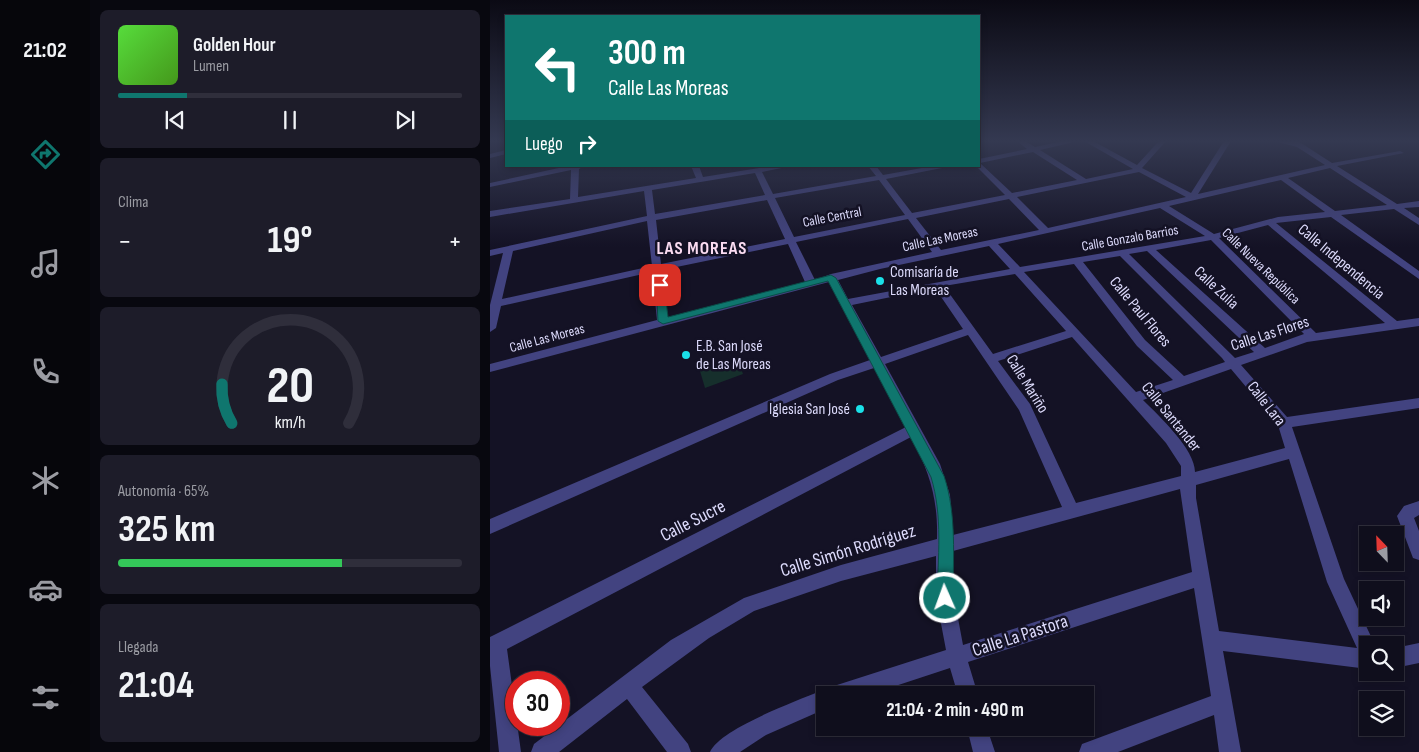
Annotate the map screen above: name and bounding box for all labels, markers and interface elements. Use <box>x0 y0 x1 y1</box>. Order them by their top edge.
text: 300 m <box>608 32 686 75</box>
text: Golden Hour <box>193 34 276 57</box>
icon: left <box>525 35 590 100</box>
text: 21:02 <box>23 37 67 64</box>
text: Lumen <box>193 57 229 76</box>
text: Calle Las Moreas <box>608 75 729 102</box>
icon: previous <box>161 106 189 134</box>
icon: pause <box>276 106 304 134</box>
icon: next <box>391 106 419 134</box>
icon: right <box>573 130 601 158</box>
text: Luego <box>525 133 563 156</box>
icon: directions <box>28 137 63 172</box>
text: Clima <box>118 193 148 212</box>
street label: Calle Central <box>801 203 863 231</box>
text: 19° <box>268 218 312 263</box>
street label: Calle Independencia <box>1294 220 1388 304</box>
street label: Calle Gonzalo Barrios <box>1080 221 1180 255</box>
street label: Calle Las Moreas <box>901 223 979 255</box>
street label: Calle Nueva República <box>1218 224 1304 308</box>
text: − <box>118 225 132 258</box>
text: + <box>448 225 462 258</box>
district label: LAS MOREAS <box>657 238 747 259</box>
icon: music <box>28 246 63 281</box>
place label: Comisaría de Las Moreas <box>890 263 959 300</box>
street label: Calle Zulia <box>1190 263 1242 313</box>
pin <box>639 264 681 306</box>
icon: arrive <box>646 271 674 299</box>
street label: Calle Paul Flores <box>1105 273 1175 351</box>
marker: Comisaría de Las Moreas <box>874 275 886 287</box>
street label: Calle Las Flores <box>1228 312 1312 356</box>
street label: Calle Las Moreas <box>508 320 586 356</box>
place label: E.B. San José de Las Moreas <box>696 337 771 374</box>
marker: E.B. San José de Las Moreas <box>680 349 692 361</box>
street label: Calle Mariño <box>1002 351 1052 417</box>
icon: phone <box>28 354 63 389</box>
text: 20 <box>266 355 314 418</box>
street label: Calle Santander <box>1137 378 1205 456</box>
street label: Calle Lara <box>1243 378 1289 430</box>
place label: Iglesia San José <box>769 400 850 419</box>
marker: Iglesia San José <box>854 403 866 415</box>
text: km/h <box>275 412 305 433</box>
icon: climate <box>28 463 63 498</box>
text: Autonomía · 65% <box>118 482 209 501</box>
street label: Calle Sucre <box>656 495 730 547</box>
text: 325 km <box>118 507 216 552</box>
street label: Calle Simón Rodríguez <box>778 519 919 582</box>
north arrow <box>1359 526 1404 571</box>
map controls <box>1359 526 1404 736</box>
position arrow <box>918 571 970 623</box>
icon: car <box>28 572 63 607</box>
button: sound <box>1359 581 1404 626</box>
street label: Calle La Pastora <box>969 610 1071 662</box>
button: search <box>1359 636 1404 681</box>
text: Llegada <box>118 638 159 657</box>
text: 21:04 <box>118 663 194 708</box>
speed limit sign: 30 <box>505 671 570 736</box>
icon: filters <box>28 680 63 715</box>
button: layers <box>1359 691 1404 736</box>
text: 21:04 · 2 min · 490 m <box>886 699 1024 722</box>

